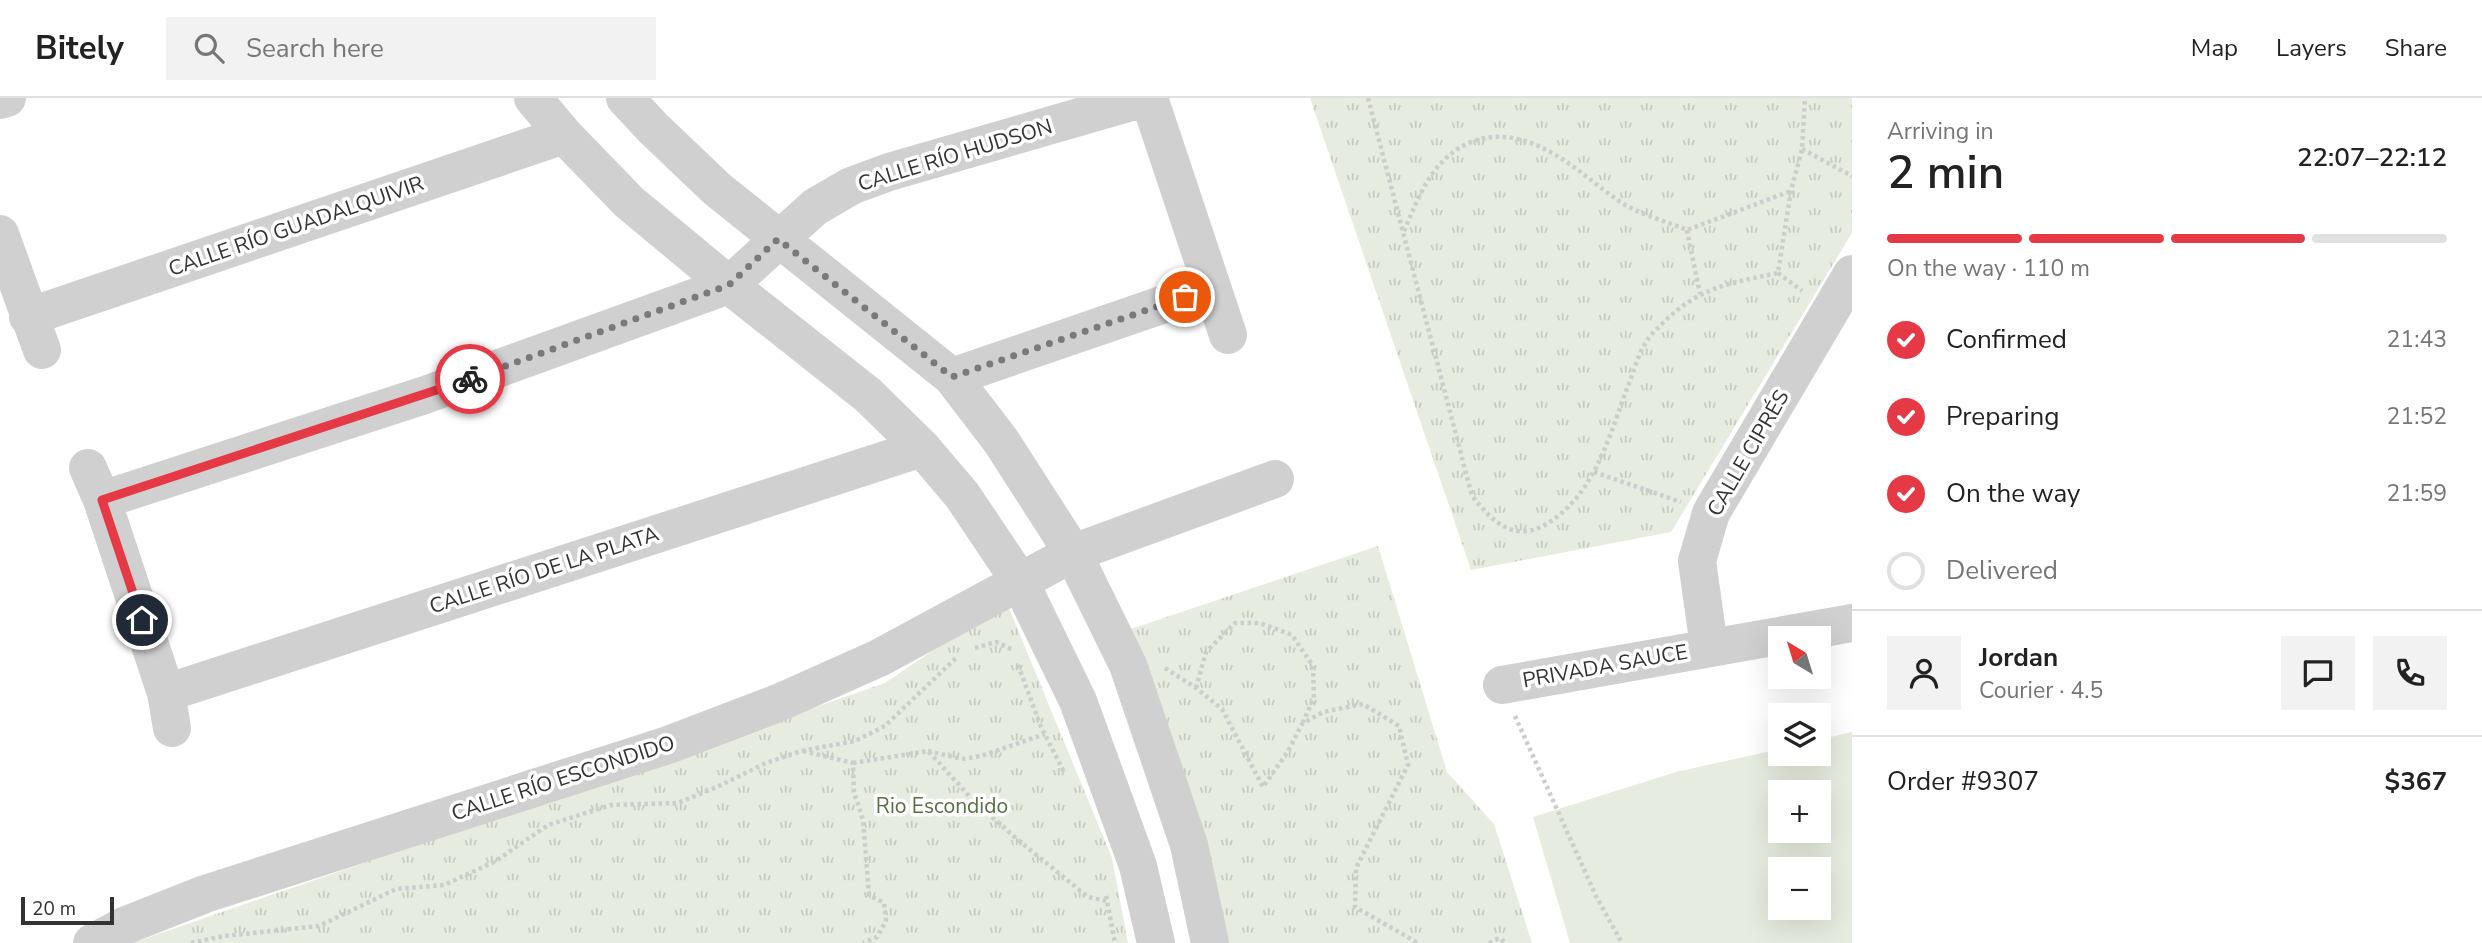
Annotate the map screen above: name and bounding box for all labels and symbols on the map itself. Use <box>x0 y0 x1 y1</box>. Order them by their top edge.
street label: CALLE RÍO HUDSON <box>854 112 1056 198</box>
street label: CALLE RÍO GUADALQUIVIR <box>165 169 427 283</box>
pin <box>1155 267 1215 327</box>
courier <box>435 344 505 414</box>
street label: CALLE CIPRÉS <box>1701 385 1795 521</box>
street label: CALLE RÍO DE LA PLATA <box>426 520 662 620</box>
pin <box>112 590 172 650</box>
north arrow <box>1768 626 1830 690</box>
street label: PRIVADA SAUCE <box>1520 638 1690 694</box>
street label: CALLE RÍO ESCONDIDO <box>448 729 678 827</box>
park label: Rio Escondido <box>876 792 1008 820</box>
scale bar <box>21 894 114 926</box>

